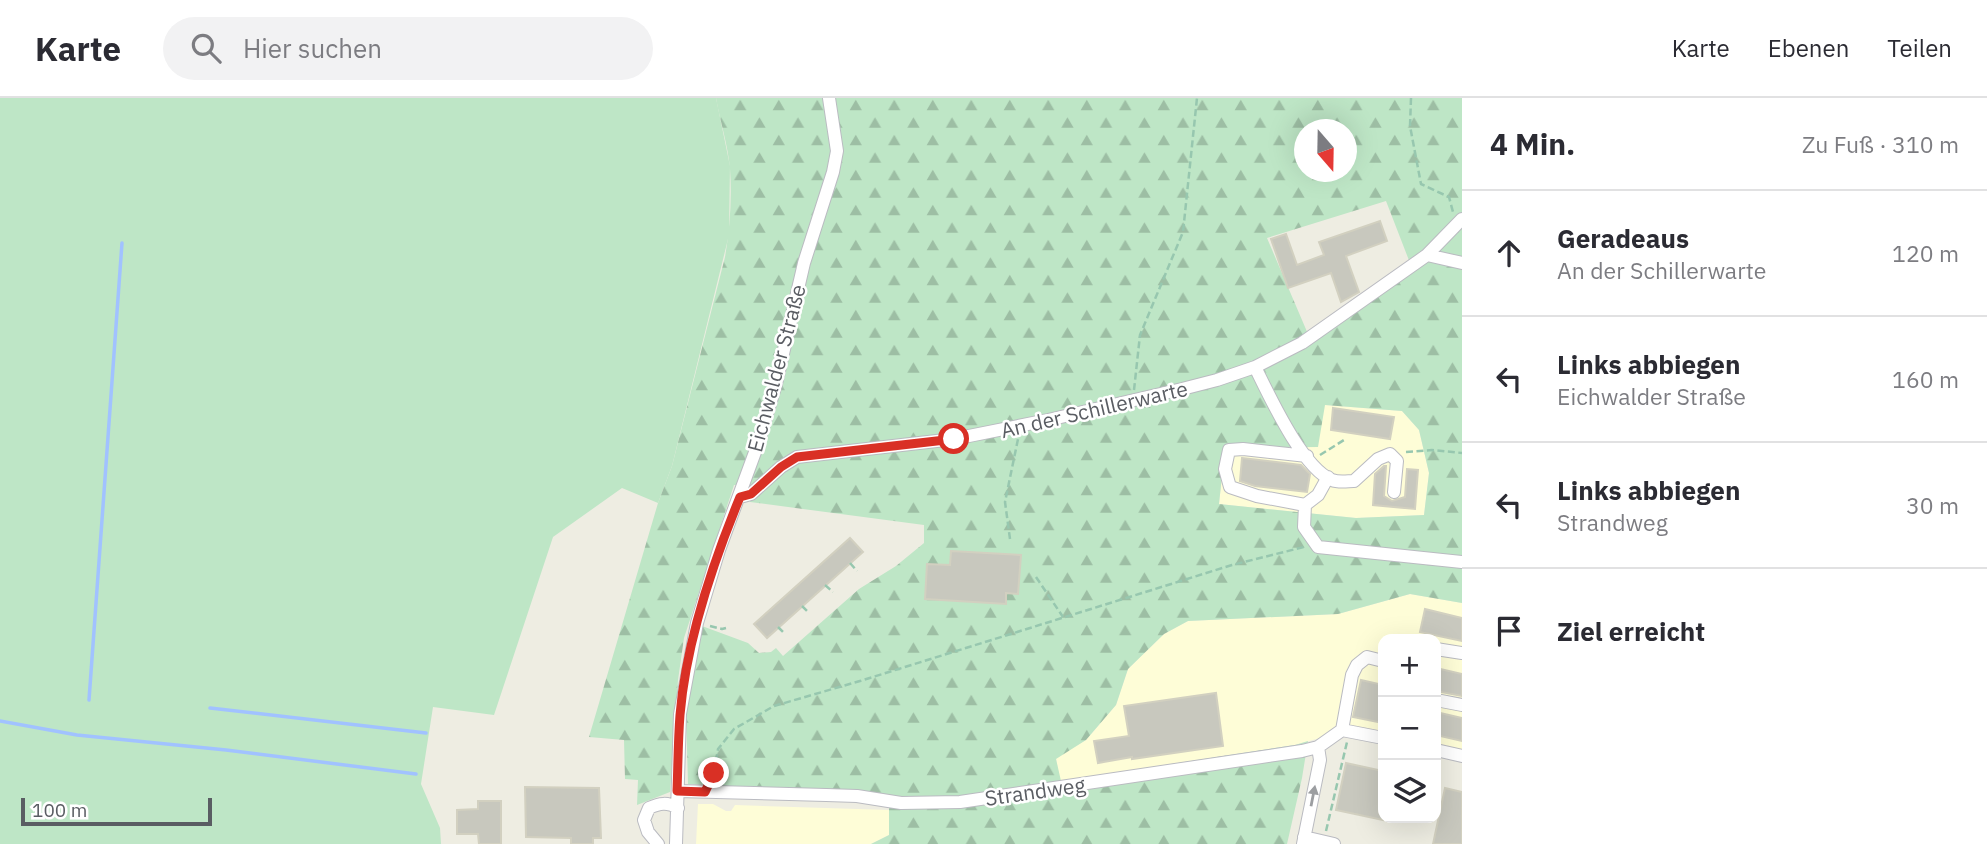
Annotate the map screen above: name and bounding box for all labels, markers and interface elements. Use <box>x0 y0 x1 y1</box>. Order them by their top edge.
search box <box>163 17 653 80</box>
text: Karte <box>35 27 121 70</box>
icon: search <box>187 29 225 67</box>
text: Hier suchen <box>243 31 382 65</box>
text: Karte <box>1672 32 1730 64</box>
text: Ebenen <box>1768 32 1849 64</box>
text: Teilen <box>1887 32 1952 64</box>
north arrow <box>1294 119 1357 182</box>
text: 4 Min. <box>1490 124 1575 163</box>
text: Zu Fuß · 310 m <box>1802 129 1959 159</box>
text: Geradeaus <box>1557 221 1689 255</box>
icon: ahead <box>1490 234 1528 272</box>
text: 120 m <box>1892 238 1959 268</box>
text: An der Schillerwarte <box>1557 255 1766 285</box>
street label: Eichwalder Straße <box>740 281 812 455</box>
text: Links abbiegen <box>1557 347 1740 381</box>
icon: left <box>1490 360 1528 398</box>
text: 160 m <box>1892 364 1959 394</box>
street label: An der Schillerwarte <box>998 374 1190 444</box>
text: Eichwalder Straße <box>1557 381 1746 411</box>
route start <box>938 423 969 454</box>
text: Links abbiegen <box>1557 473 1740 507</box>
icon: left <box>1490 486 1528 524</box>
text: 30 m <box>1906 490 1959 520</box>
text: Strandweg <box>1557 507 1668 537</box>
icon: arrive <box>1490 612 1528 650</box>
text: Ziel erreicht <box>1557 614 1705 648</box>
map controls <box>1378 634 1441 823</box>
button: + <box>1378 634 1441 697</box>
button: − <box>1378 697 1441 760</box>
route end <box>698 757 729 788</box>
button: layers <box>1378 760 1441 823</box>
street label: Strandweg <box>983 770 1087 812</box>
one-way arrow <box>1307 785 1318 807</box>
scale bar <box>21 795 212 827</box>
text: 100 m <box>32 798 87 822</box>

